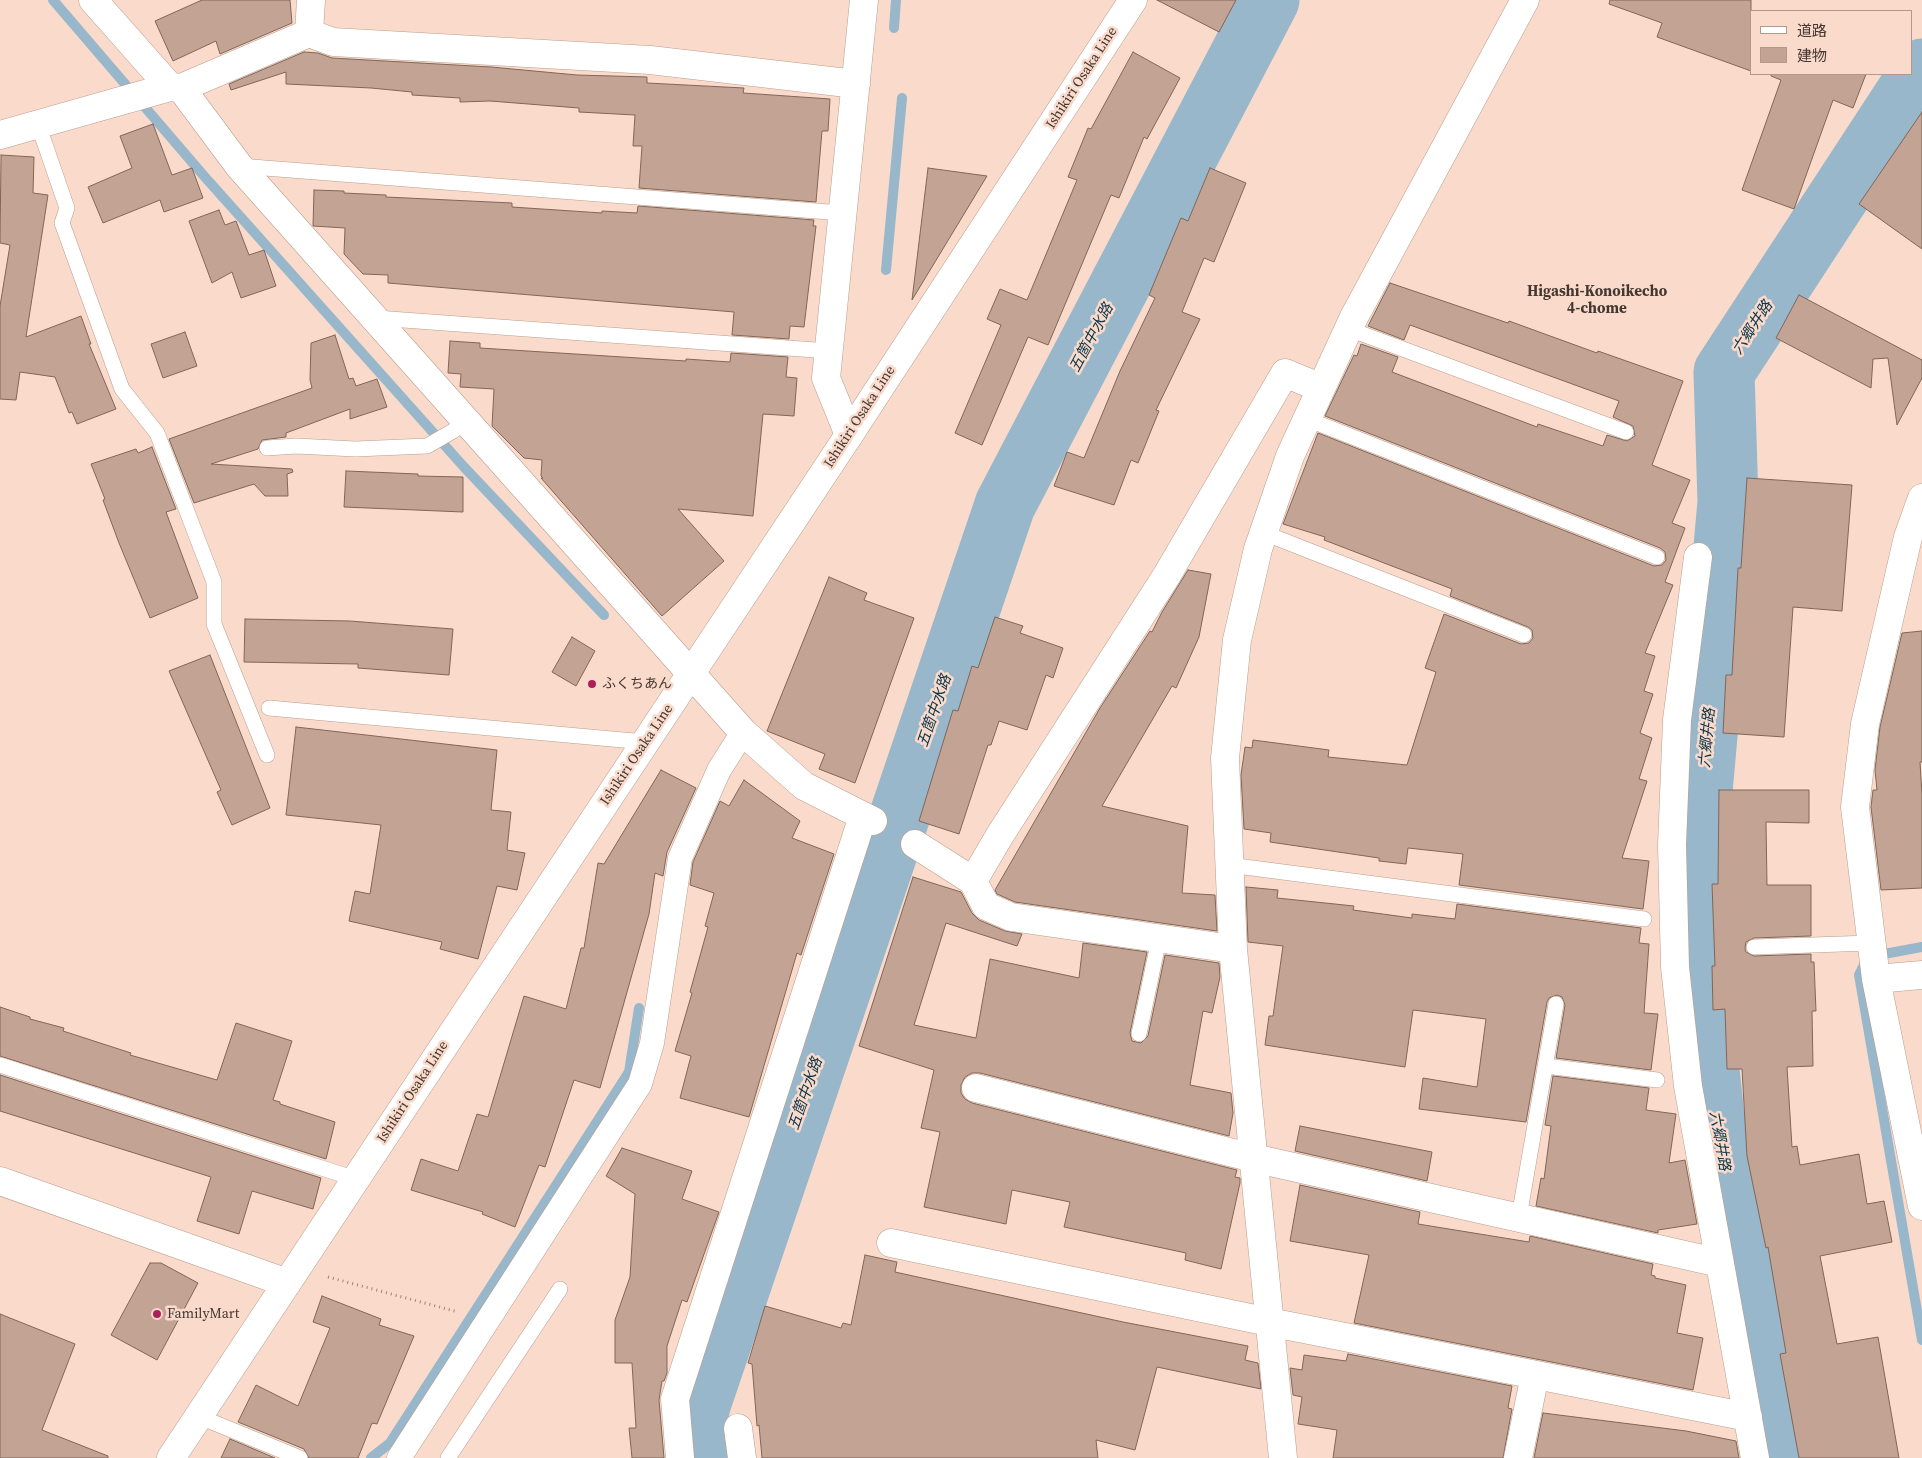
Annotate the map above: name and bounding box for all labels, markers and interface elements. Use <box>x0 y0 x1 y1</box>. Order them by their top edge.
legend <box>1750 10 1912 75</box>
text: 道路 <box>1797 20 1827 41</box>
street label: Ishikiri Osaka Line <box>1043 24 1121 132</box>
text: 建物 <box>1797 45 1827 66</box>
district label: Higashi-Konoikecho 4-chome <box>1527 283 1667 318</box>
water label: 六郷井路 <box>1729 298 1777 358</box>
water label: 五箇中水路 <box>1066 301 1118 375</box>
street label: Ishikiri Osaka Line <box>821 363 899 471</box>
water label: 五箇中水路 <box>914 673 956 749</box>
place label: ふくちあん <box>602 676 672 692</box>
marker: ふくちあん <box>586 678 598 690</box>
street label: Ishikiri Osaka Line <box>597 701 677 809</box>
water label: 六郷井路 <box>1696 707 1720 769</box>
street label: Ishikiri Osaka Line <box>374 1038 452 1146</box>
water label: 五箇中水路 <box>785 1056 827 1132</box>
water label: 六郷井路 <box>1705 1110 1733 1172</box>
place label: FamilyMart <box>167 1306 239 1322</box>
marker: FamilyMart <box>151 1308 163 1320</box>

